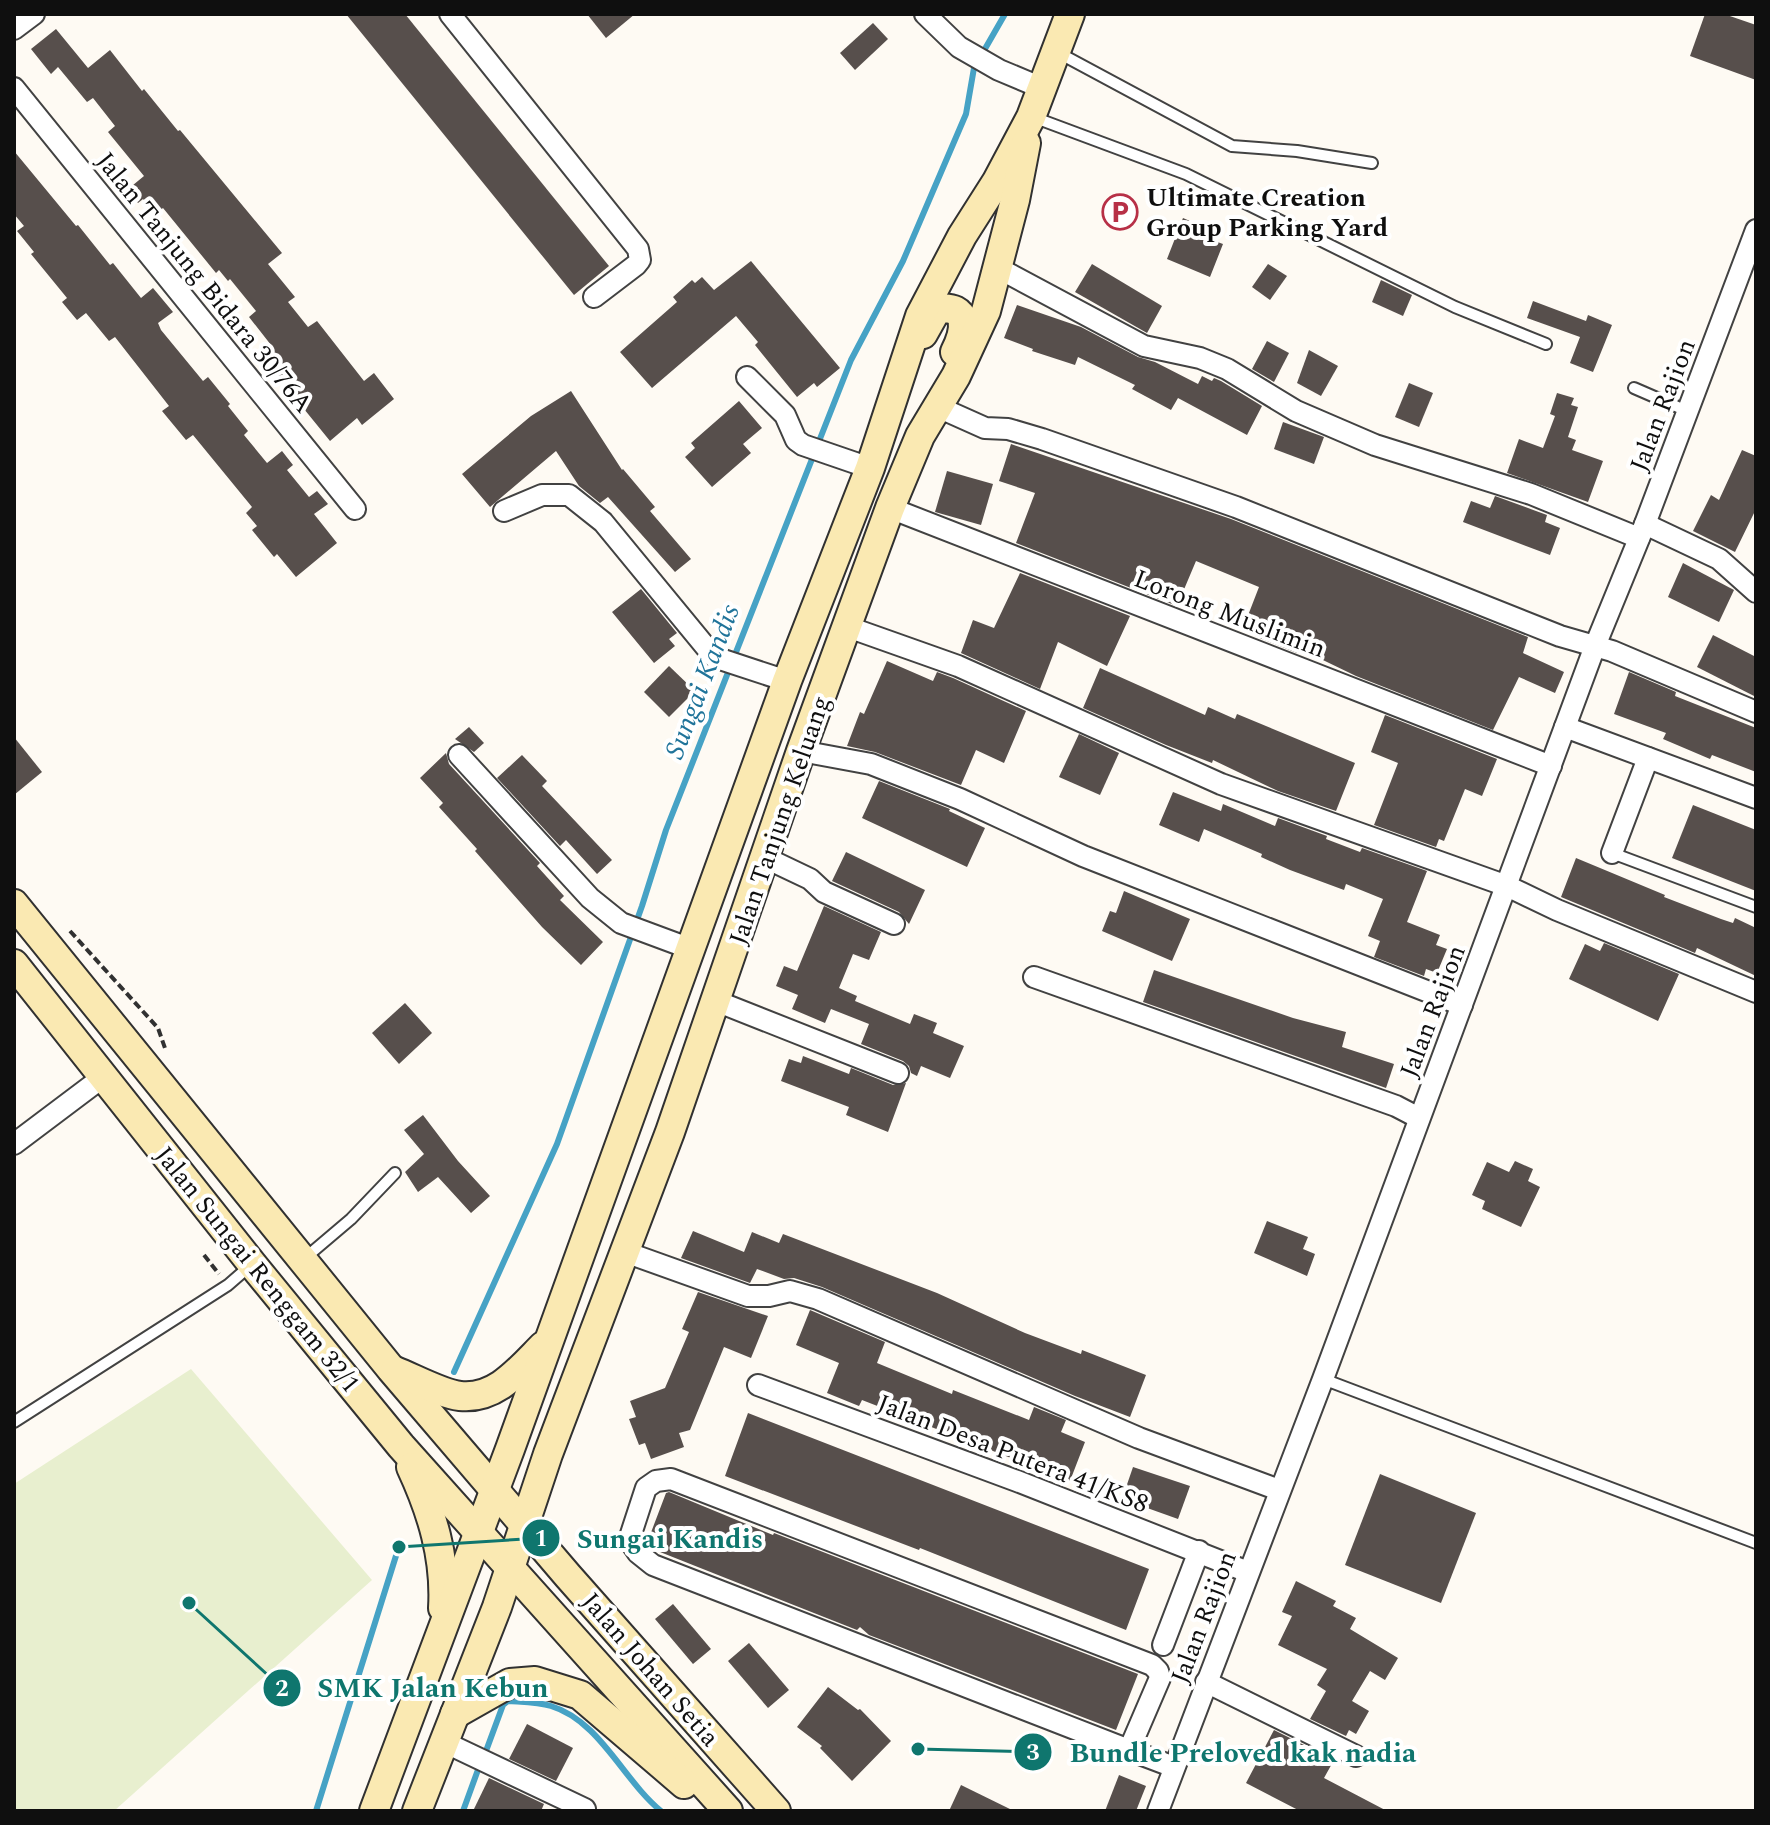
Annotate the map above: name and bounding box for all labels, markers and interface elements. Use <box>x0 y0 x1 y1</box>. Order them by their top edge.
street label: Jalan Tanjung Bidara 30/76A <box>86 143 323 422</box>
place label: Ultimate Creation Group Parking Yard <box>1146 178 1388 248</box>
parking icon: Ultimate Creation Group Parking Yard <box>1101 193 1139 231</box>
street label: Jalan Rajion <box>1619 333 1707 478</box>
street label: Lorong Muslimin <box>1128 559 1331 669</box>
water label: Sungai Kandis <box>653 598 752 765</box>
street label: Jalan Tanjung Keluang <box>718 690 841 950</box>
street label: Jalan Rajion <box>1389 939 1477 1084</box>
street label: Jalan Sungai Renggam 32/1 <box>145 1137 370 1402</box>
street label: Jalan Desa Putera 41/KS8 <box>871 1384 1154 1524</box>
callout: Sungai Kandis <box>521 1512 780 1564</box>
text: Sungai Kandis <box>577 1518 763 1561</box>
text: 1 <box>534 1521 548 1557</box>
street label: Jalan Rajion <box>1160 1545 1248 1690</box>
street label: Jalan Johan Setia <box>572 1583 729 1756</box>
callout: SMK Jalan Kebun <box>262 1662 565 1714</box>
text: SMK Jalan Kebun <box>317 1667 549 1710</box>
text: 2 <box>275 1671 289 1707</box>
callout: Bundle Preloved kak nadia <box>1013 1726 1432 1778</box>
text: Bundle Preloved kak nadia <box>1070 1732 1417 1775</box>
text: 3 <box>1026 1735 1040 1771</box>

